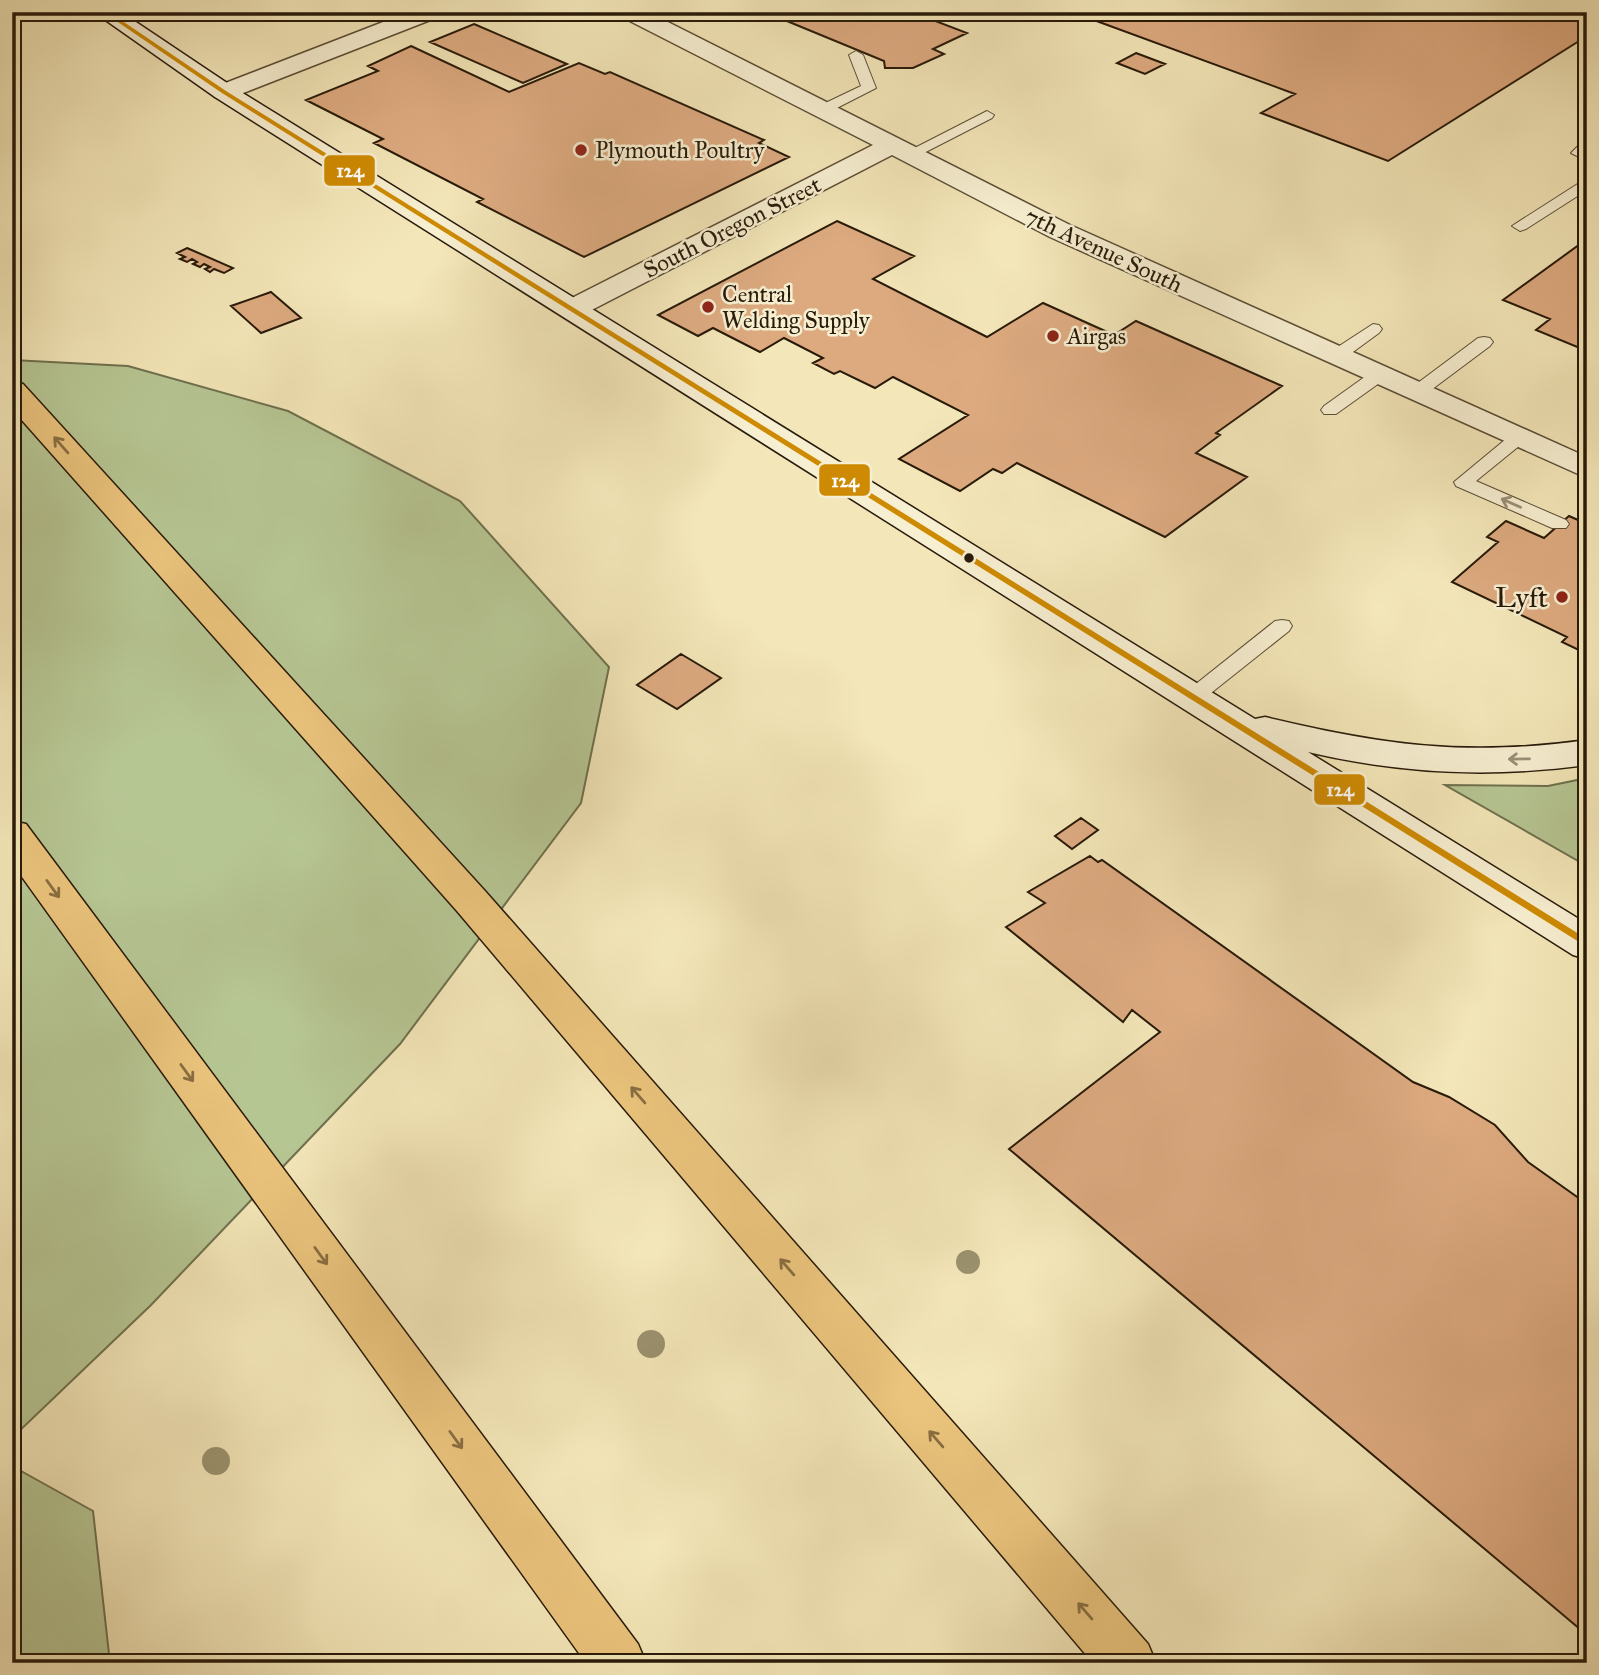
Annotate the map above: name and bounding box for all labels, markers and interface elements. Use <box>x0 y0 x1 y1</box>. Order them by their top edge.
place label: Plymouth Poultry <box>595 136 765 164</box>
marker: Plymouth Poultry <box>573 142 589 158</box>
line badge: 124 <box>323 154 376 187</box>
text: 124 <box>336 159 365 183</box>
street label: South Oregon Street <box>638 170 826 285</box>
street label: 7th Avenue South <box>1021 201 1187 299</box>
place label: Central Welding Supply <box>722 280 871 335</box>
marker: Central Welding Supply <box>700 299 716 315</box>
place label: Airgas <box>1066 322 1126 351</box>
marker: Airgas <box>1045 328 1061 344</box>
one-way arrow <box>53 436 69 454</box>
line badge: 124 <box>818 463 871 497</box>
text: 124 <box>831 469 860 493</box>
one-way arrow <box>1501 496 1522 509</box>
unlabelled marker <box>962 551 976 565</box>
place label: Lyft <box>1495 580 1548 615</box>
marker: Lyft <box>1554 589 1570 605</box>
one-way arrow <box>1508 752 1531 766</box>
line badge: 124 <box>1313 773 1366 806</box>
text: 124 <box>1326 778 1355 802</box>
one-way arrow <box>45 879 60 898</box>
one-way arrow <box>180 1063 194 1082</box>
one-way arrow <box>630 1086 646 1104</box>
one-way arrow <box>314 1246 329 1265</box>
one-way arrow <box>779 1258 795 1276</box>
one-way arrow <box>449 1430 463 1449</box>
one-way arrow <box>928 1430 944 1448</box>
one-way arrow <box>1077 1602 1093 1620</box>

